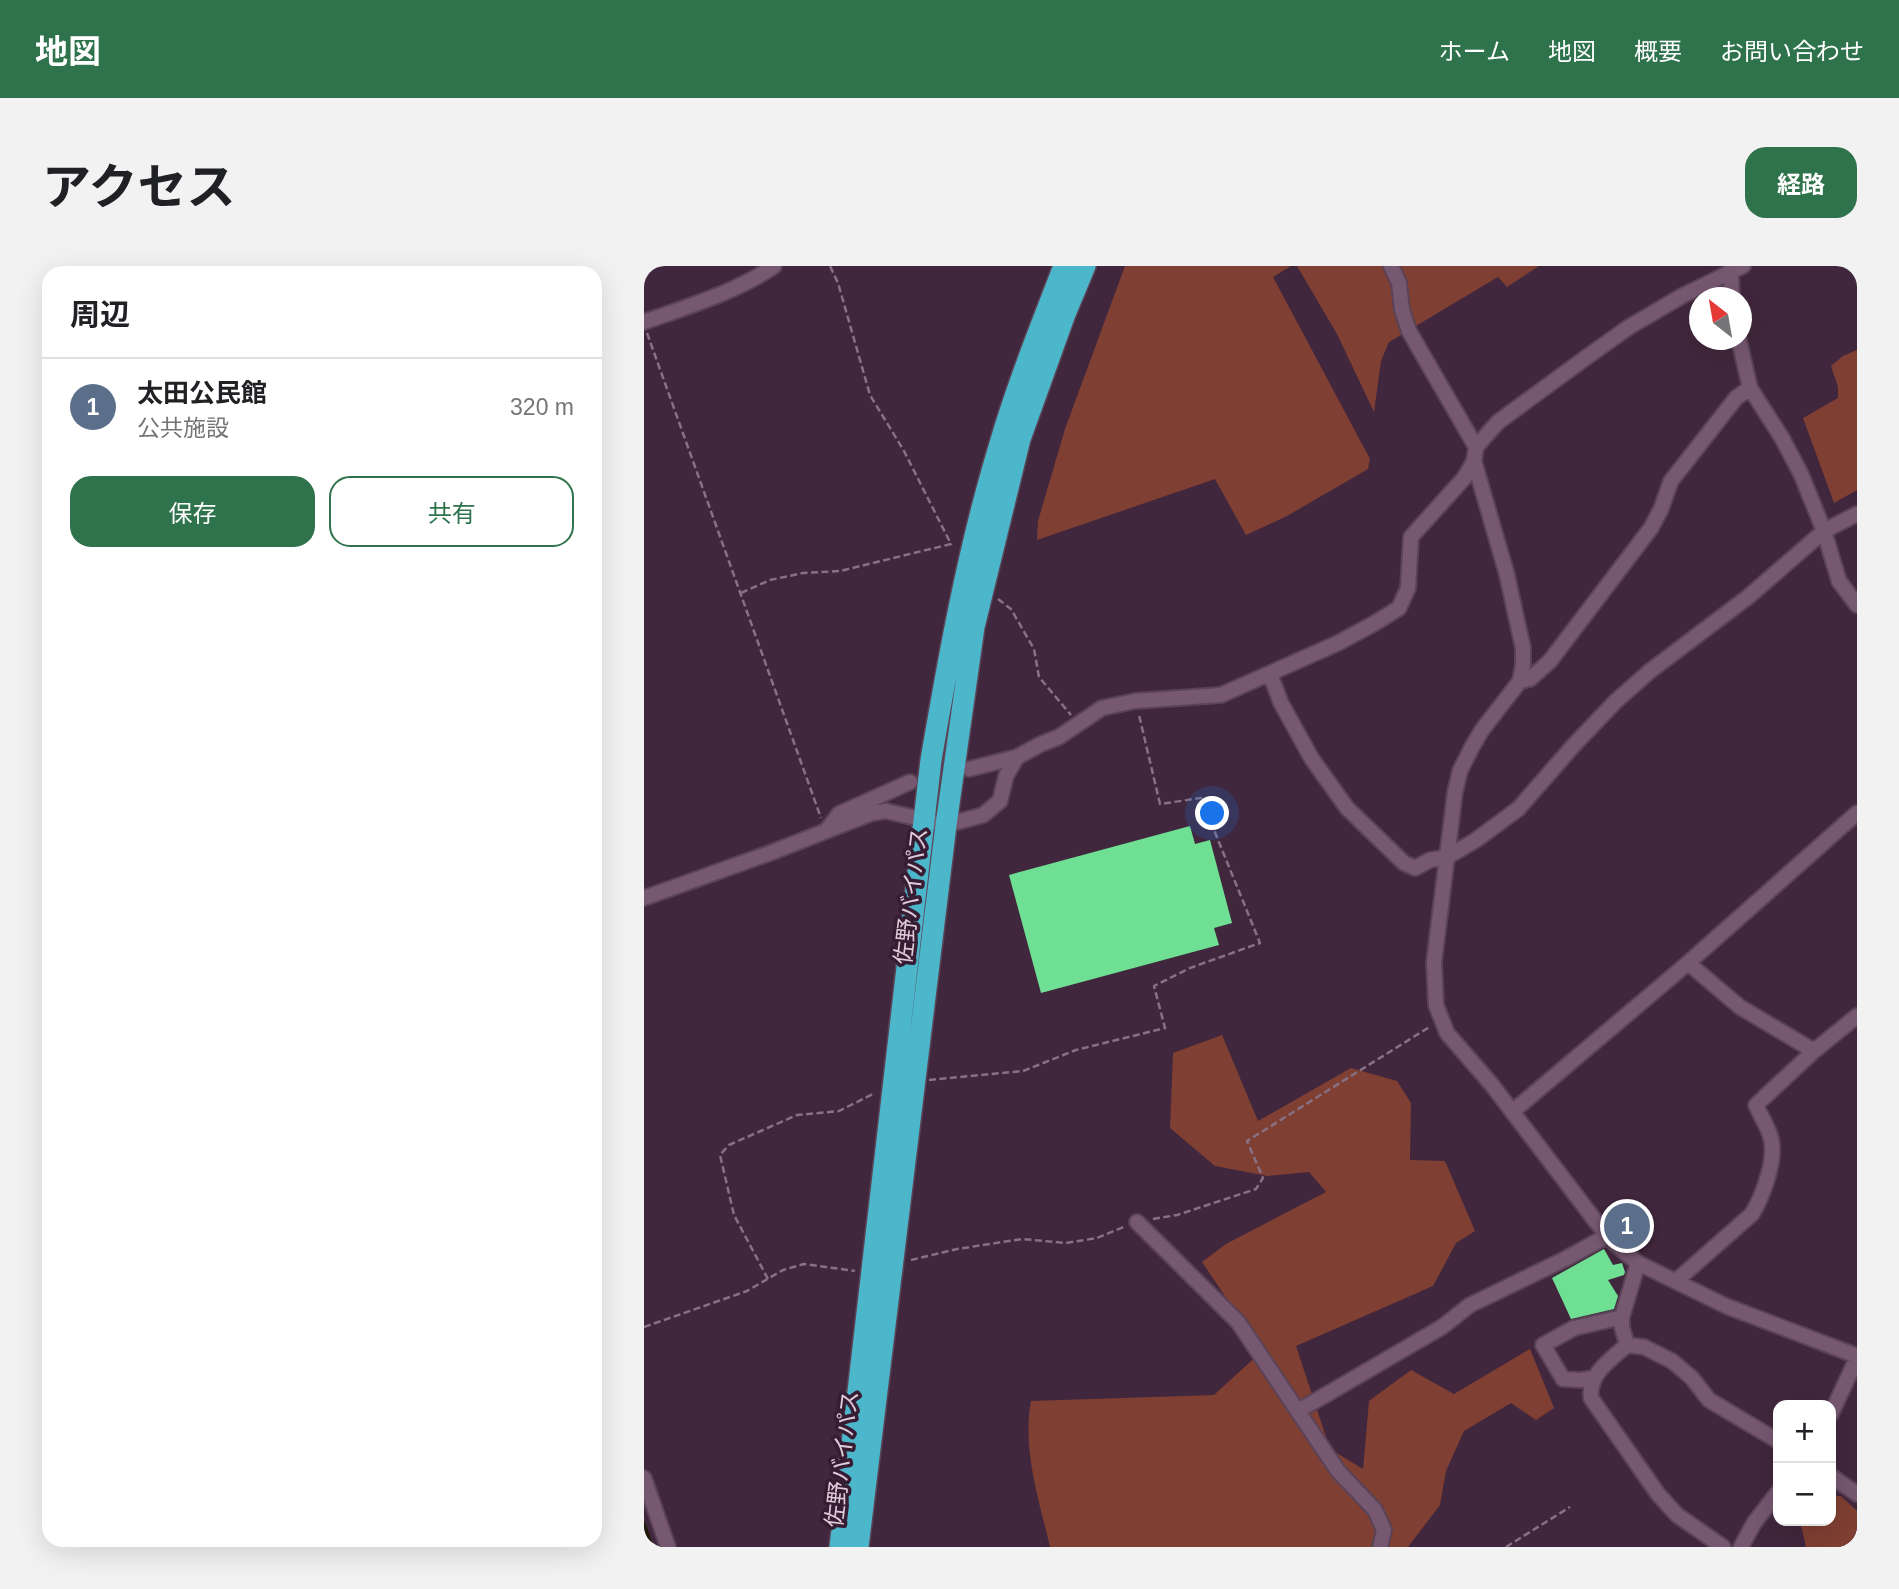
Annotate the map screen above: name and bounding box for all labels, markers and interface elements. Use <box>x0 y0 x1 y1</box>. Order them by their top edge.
text: 地図 <box>35 33 101 70</box>
text: ホーム <box>1439 38 1510 65</box>
text: 地図 <box>1548 38 1596 65</box>
text: 概要 <box>1634 38 1682 65</box>
text: お問い合わせ <box>1720 38 1864 65</box>
button: 経路 <box>1745 147 1857 218</box>
text: アクセス <box>42 160 236 214</box>
north arrow <box>1689 287 1752 350</box>
text: 周辺 <box>70 298 130 331</box>
text: 太田公民館 <box>137 378 267 408</box>
text: 1 <box>87 394 99 420</box>
text: 320 m <box>510 394 574 420</box>
text: 公共施設 <box>137 415 229 441</box>
button: 保存 <box>70 476 315 547</box>
button: 共有 <box>329 476 574 547</box>
your location <box>1195 796 1229 830</box>
street label: 佐野バイパス <box>890 826 932 966</box>
pin: 1 <box>1604 1200 1650 1252</box>
street label: 佐野バイパス <box>821 1389 863 1529</box>
map controls <box>1773 1400 1836 1526</box>
button: + <box>1773 1400 1836 1463</box>
button: − <box>1773 1463 1836 1526</box>

